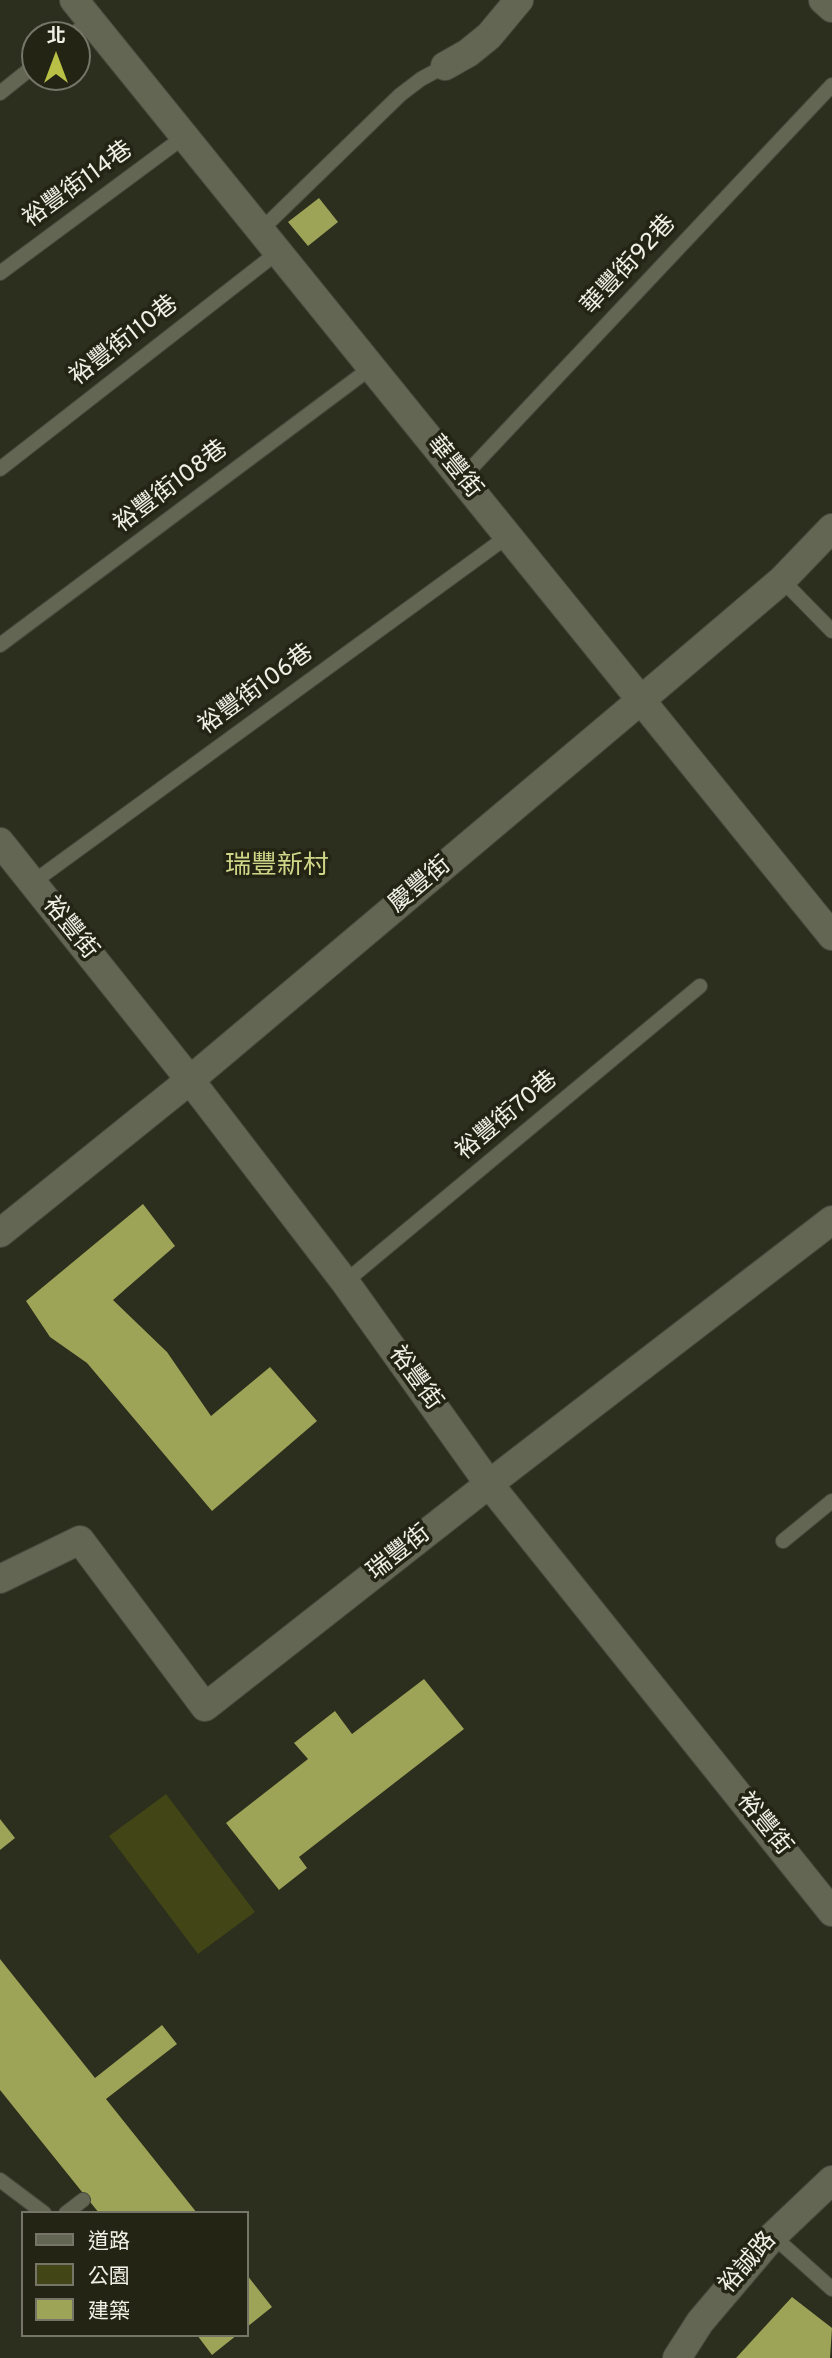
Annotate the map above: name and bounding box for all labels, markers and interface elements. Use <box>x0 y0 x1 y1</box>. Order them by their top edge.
north arrow <box>21 21 91 91</box>
text: 北 <box>46 25 66 49</box>
street label: 裕豐街114巷 <box>19 137 139 235</box>
street label: 華豐街92巷 <box>577 210 683 322</box>
street label: 裕豐街110巷 <box>65 291 185 393</box>
street label: 華豐街 <box>419 431 487 505</box>
street label: 裕豐街108巷 <box>109 436 235 540</box>
street label: 裕豐街106巷 <box>194 640 320 742</box>
district label: 瑞豐新村 <box>225 852 329 884</box>
street label: 慶豐街 <box>384 852 458 920</box>
street label: 裕豐街 <box>35 892 103 966</box>
street label: 裕豐街70巷 <box>452 1066 564 1168</box>
street label: 裕豐街 <box>381 1341 447 1417</box>
street label: 瑞豐街 <box>363 1520 437 1588</box>
street label: 裕豐街 <box>729 1788 797 1862</box>
legend <box>21 2211 248 2337</box>
street label: 裕誠路 <box>715 2227 783 2301</box>
text: 道路 <box>88 2229 130 2256</box>
text: 公園 <box>88 2264 130 2291</box>
text: 建築 <box>88 2299 130 2326</box>

